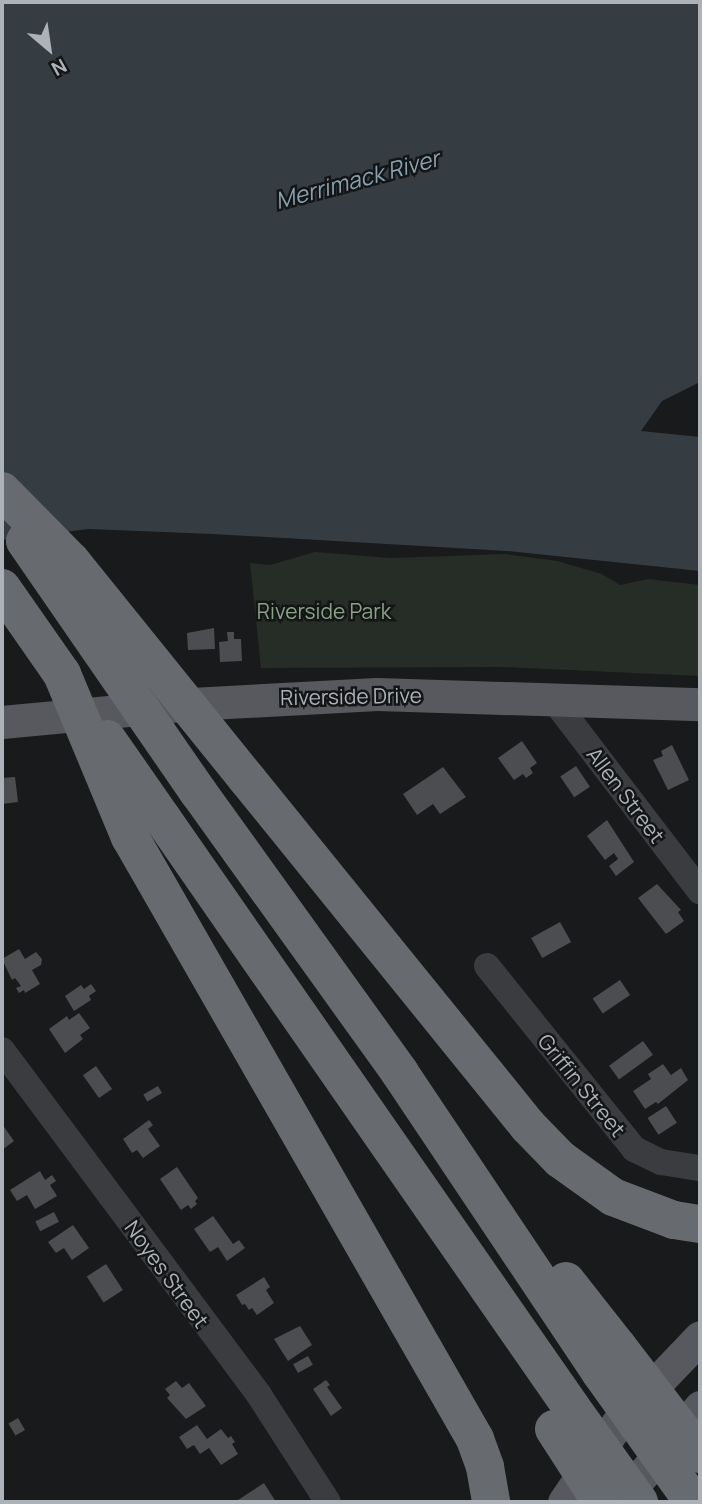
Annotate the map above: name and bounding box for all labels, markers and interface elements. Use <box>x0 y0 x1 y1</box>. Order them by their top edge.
north arrow <box>14 14 84 84</box>
text: N <box>47 53 71 82</box>
water label: Merrimack River <box>272 144 442 214</box>
park label: Riverside Park <box>257 598 391 624</box>
street label: Riverside Drive <box>280 682 422 710</box>
street label: Allen Street <box>582 742 670 848</box>
street label: Griffin Street <box>533 1029 631 1141</box>
street label: Noyes Street <box>120 1216 214 1332</box>

